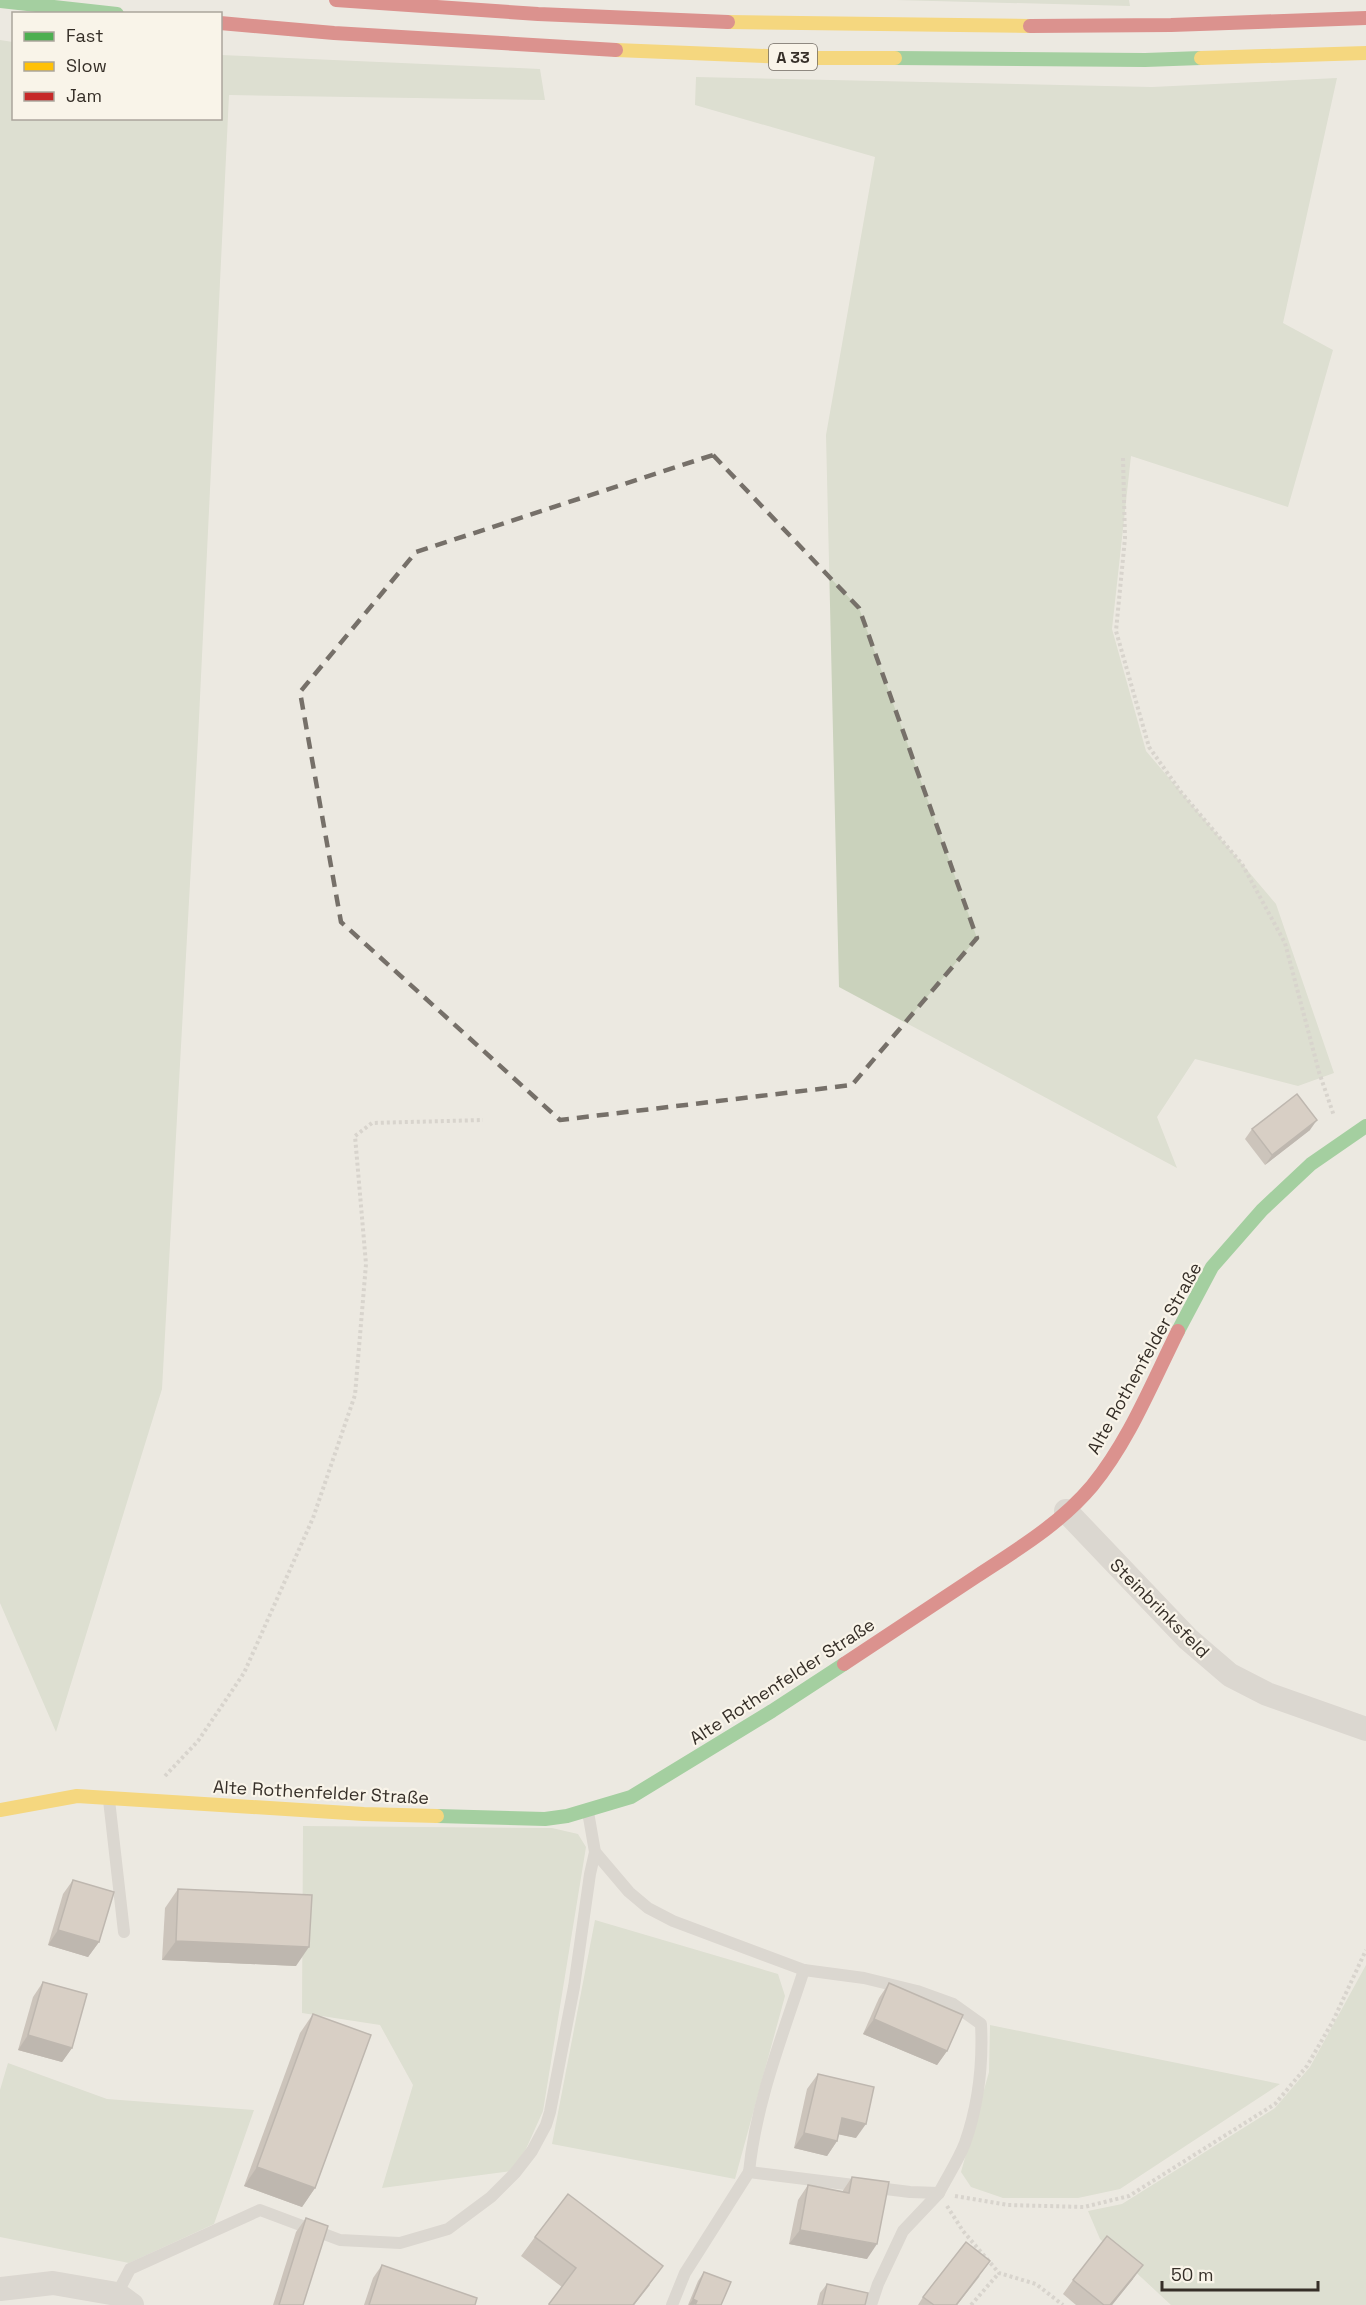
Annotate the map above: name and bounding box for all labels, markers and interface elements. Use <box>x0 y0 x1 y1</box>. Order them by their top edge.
legend <box>12 12 222 120</box>
text: Fast <box>66 24 103 47</box>
road number: A 33 <box>769 44 817 70</box>
text: Slow <box>66 54 107 77</box>
text: Jam <box>66 84 102 107</box>
street label: Alte Rothenfelder Straße <box>1082 1258 1206 1458</box>
street label: Steinbrinksfeld <box>1105 1553 1215 1663</box>
street label: Alte Rothenfelder Straße <box>685 1612 879 1750</box>
street label: Alte Rothenfelder Straße <box>212 1775 430 1809</box>
scale bar <box>1162 2254 1318 2292</box>
text: 50 m <box>1171 2263 1213 2286</box>

